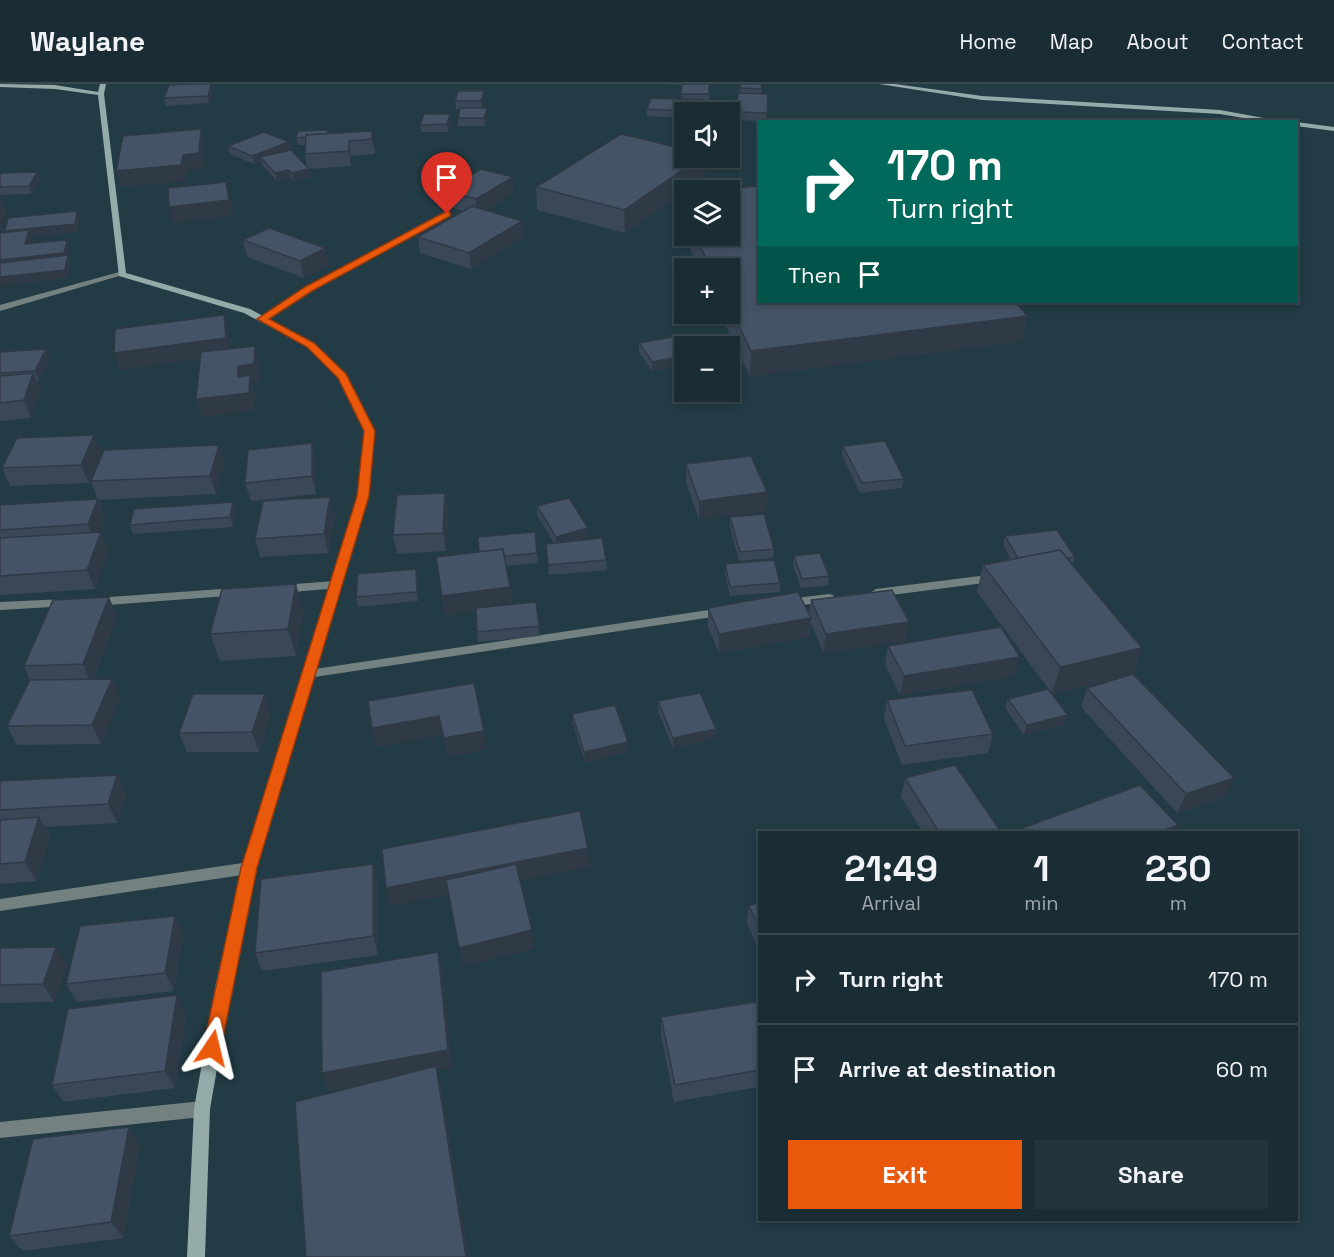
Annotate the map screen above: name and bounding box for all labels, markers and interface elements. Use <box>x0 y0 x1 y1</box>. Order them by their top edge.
text: Waylane <box>30 23 145 59</box>
text: Home <box>959 28 1017 55</box>
text: Map <box>1050 28 1094 55</box>
text: About <box>1127 28 1189 55</box>
text: Contact <box>1222 28 1304 55</box>
map controls <box>674 102 740 402</box>
button: sound <box>674 102 740 168</box>
text: 170 m <box>887 139 1003 192</box>
icon: right <box>788 144 866 222</box>
pin <box>421 152 472 214</box>
icon: arrive <box>430 161 463 194</box>
button: layers <box>674 180 740 246</box>
text: Turn right <box>887 191 1014 226</box>
button: + <box>674 258 740 324</box>
icon: arrive <box>853 258 886 291</box>
text: Then <box>788 261 841 289</box>
button: − <box>674 336 740 402</box>
text: 21:49 <box>844 846 938 892</box>
text: 1 <box>1033 846 1050 892</box>
text: 230 <box>1145 846 1212 892</box>
text: Arrival <box>861 890 921 916</box>
text: min <box>1024 890 1059 916</box>
text: m <box>1170 890 1187 916</box>
icon: right <box>788 963 821 996</box>
text: Turn right <box>839 965 944 993</box>
text: 170 m <box>1208 965 1268 993</box>
position arrow <box>180 1016 244 1080</box>
icon: arrive <box>788 1053 821 1086</box>
text: Arrive at destination <box>839 1055 1056 1083</box>
text: 60 m <box>1216 1055 1268 1083</box>
button: Exit <box>788 1140 1022 1209</box>
button: Share <box>1034 1140 1268 1209</box>

